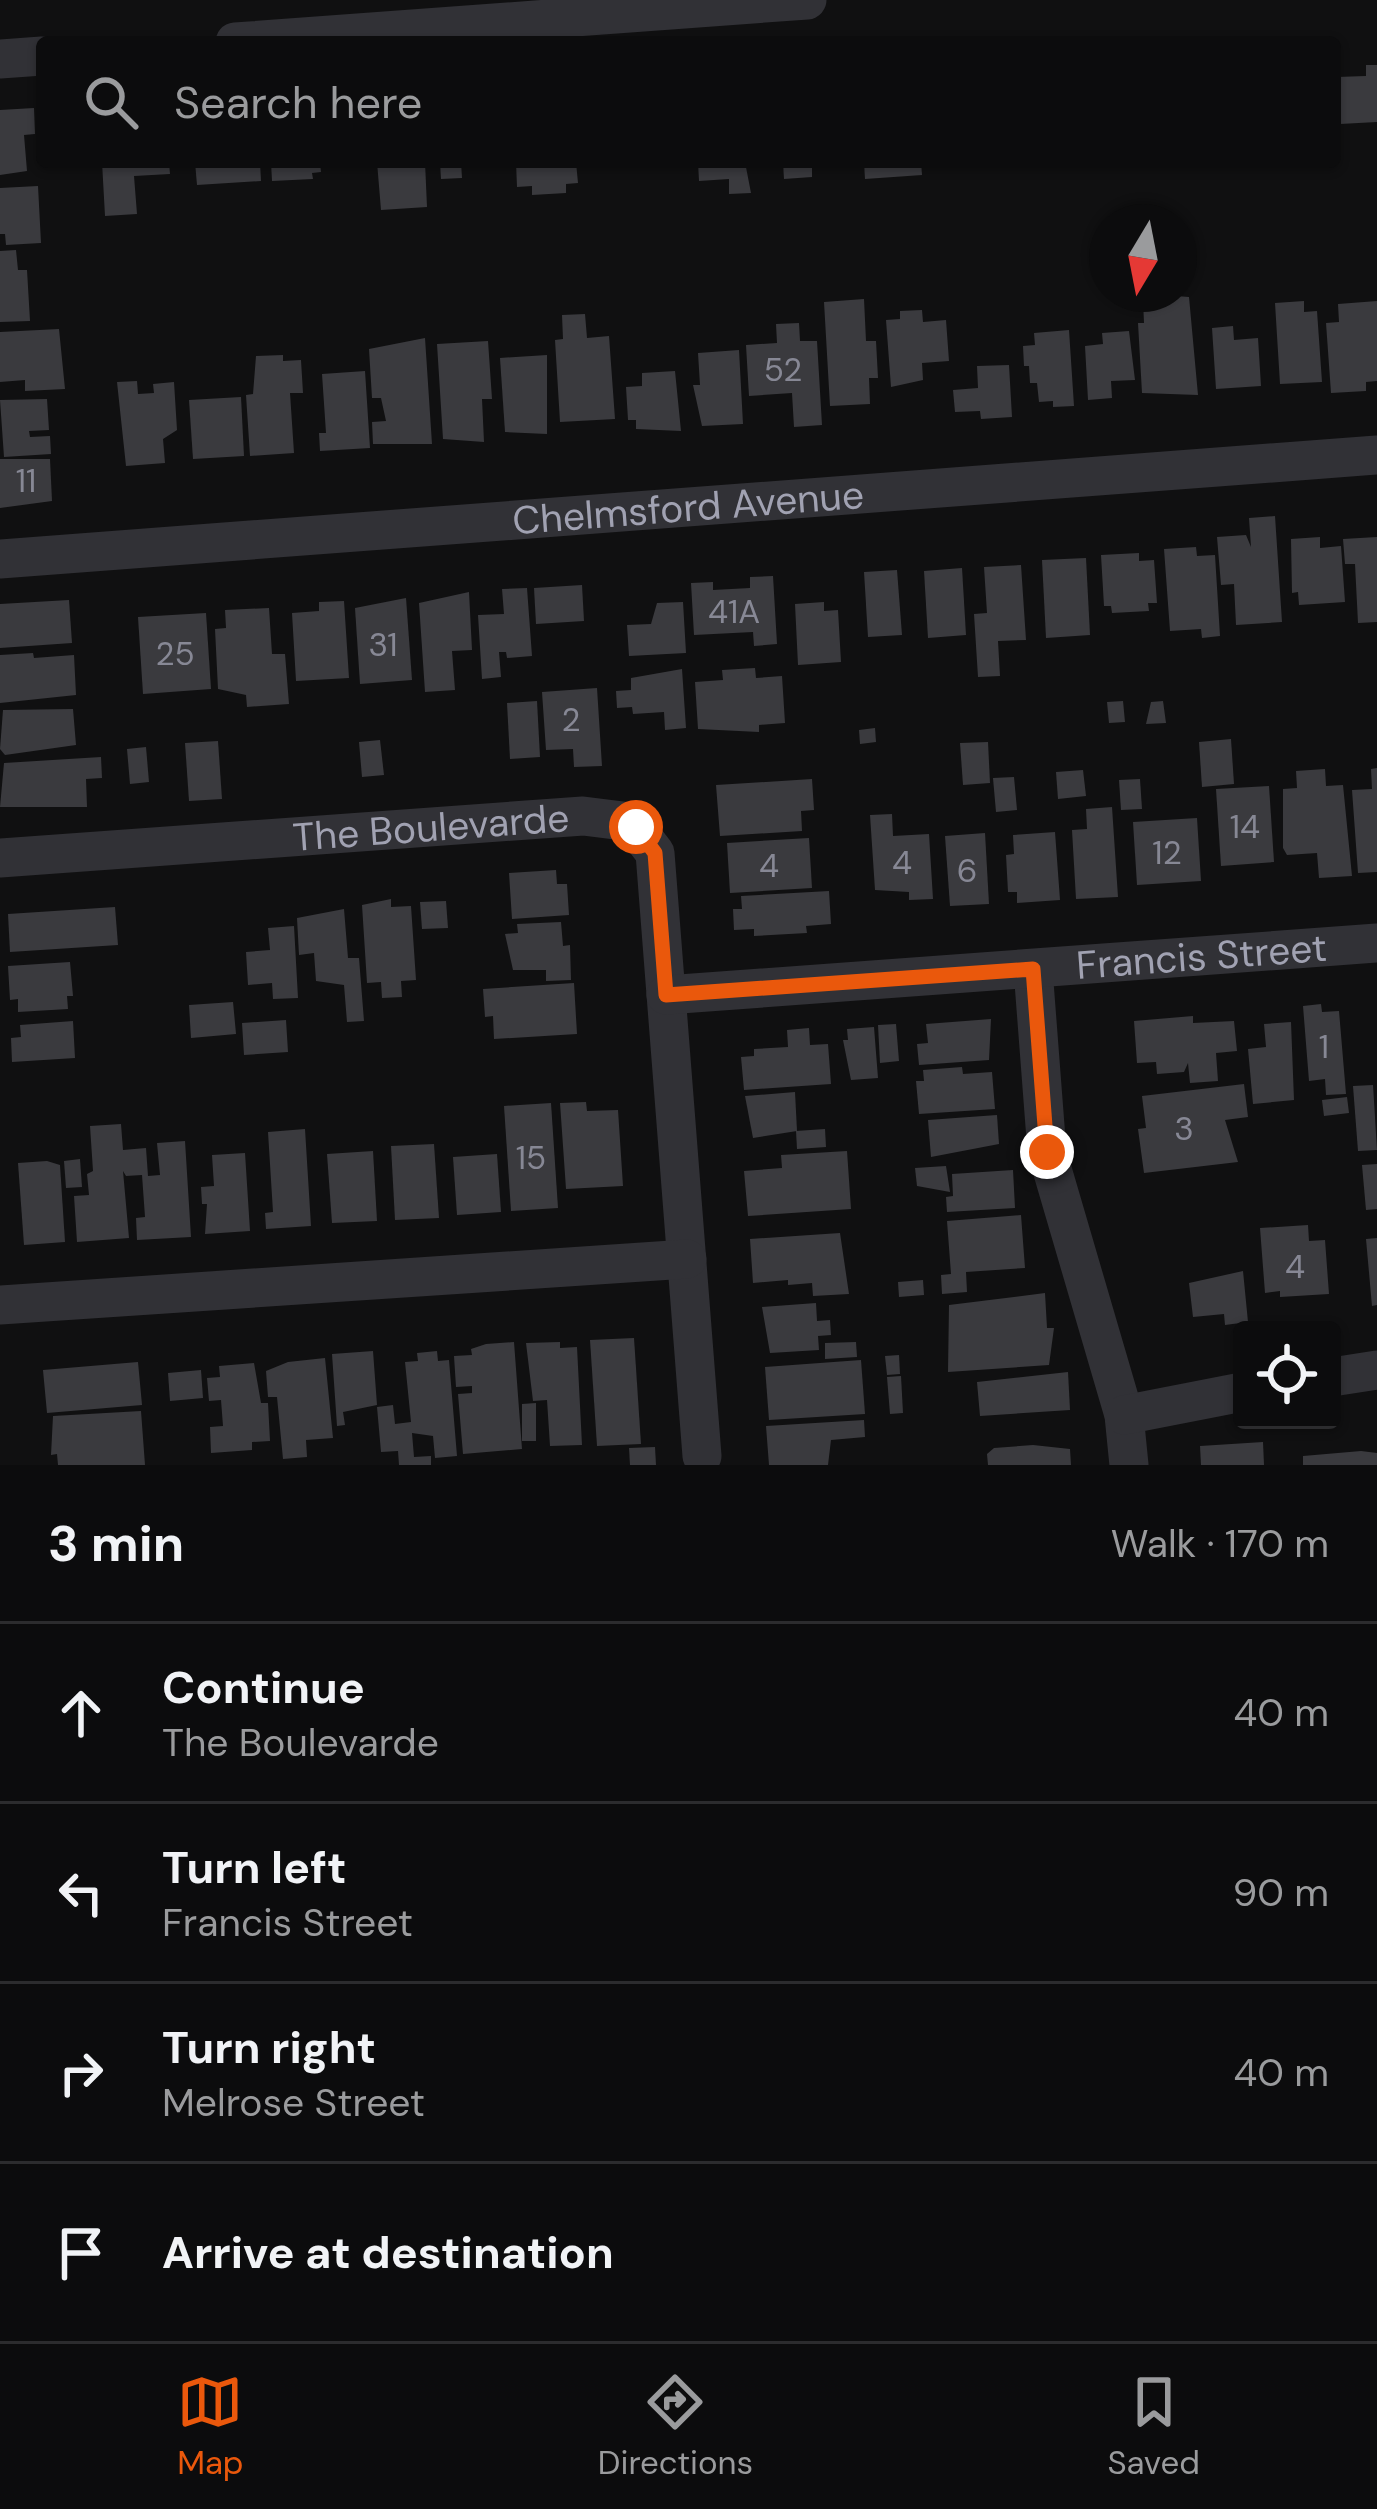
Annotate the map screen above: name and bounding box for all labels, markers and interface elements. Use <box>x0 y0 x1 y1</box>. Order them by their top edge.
search box <box>36 36 1341 168</box>
icon: search <box>78 69 144 135</box>
text: Search here <box>174 73 422 132</box>
north arrow <box>1089 204 1197 312</box>
house number: 52 <box>764 348 802 391</box>
house number: 11 <box>16 459 36 502</box>
street label: Chelmsford Avenue <box>510 468 866 546</box>
house number: 41A <box>708 590 760 633</box>
house number: 31 <box>368 623 398 666</box>
house number: 25 <box>155 632 195 675</box>
house number: 2 <box>561 698 581 741</box>
street label: The Boulevarde <box>291 792 571 862</box>
route start <box>609 800 663 854</box>
house number: 14 <box>1230 805 1260 848</box>
house number: 12 <box>1152 831 1182 874</box>
house number: 4 <box>892 841 912 884</box>
house number: 4 <box>759 844 779 887</box>
house number: 6 <box>957 849 977 892</box>
street label: Francis Street <box>1074 921 1329 990</box>
house number: 1 <box>1319 1025 1329 1068</box>
house number: 3 <box>1174 1107 1194 1150</box>
route end <box>1020 1125 1074 1179</box>
house number: 15 <box>516 1136 546 1179</box>
house number: 4 <box>1285 1245 1305 1288</box>
map controls <box>1233 1321 1341 1429</box>
button: locate <box>1233 1321 1341 1429</box>
text: 3 min <box>48 1510 184 1577</box>
text: Walk · 170 m <box>1111 1518 1329 1569</box>
text: Continue <box>162 1658 365 1717</box>
icon: ahead <box>48 1680 114 1746</box>
text: 40 m <box>1234 1687 1329 1738</box>
text: The Boulevarde <box>162 1717 439 1768</box>
text: Turn left <box>162 1838 346 1897</box>
icon: left <box>48 1860 114 1926</box>
text: 90 m <box>1233 1867 1329 1918</box>
text: Francis Street <box>162 1897 413 1948</box>
text: Turn right <box>162 2018 376 2077</box>
icon: right <box>48 2040 114 2106</box>
text: 40 m <box>1234 2047 1329 2098</box>
text: Melrose Street <box>162 2077 425 2128</box>
icon: arrive <box>48 2220 114 2286</box>
text: Arrive at destination <box>162 2223 614 2282</box>
tab: Map <box>177 2369 244 2484</box>
tab: Directions <box>598 2369 753 2484</box>
tab: Saved <box>1107 2369 1200 2484</box>

